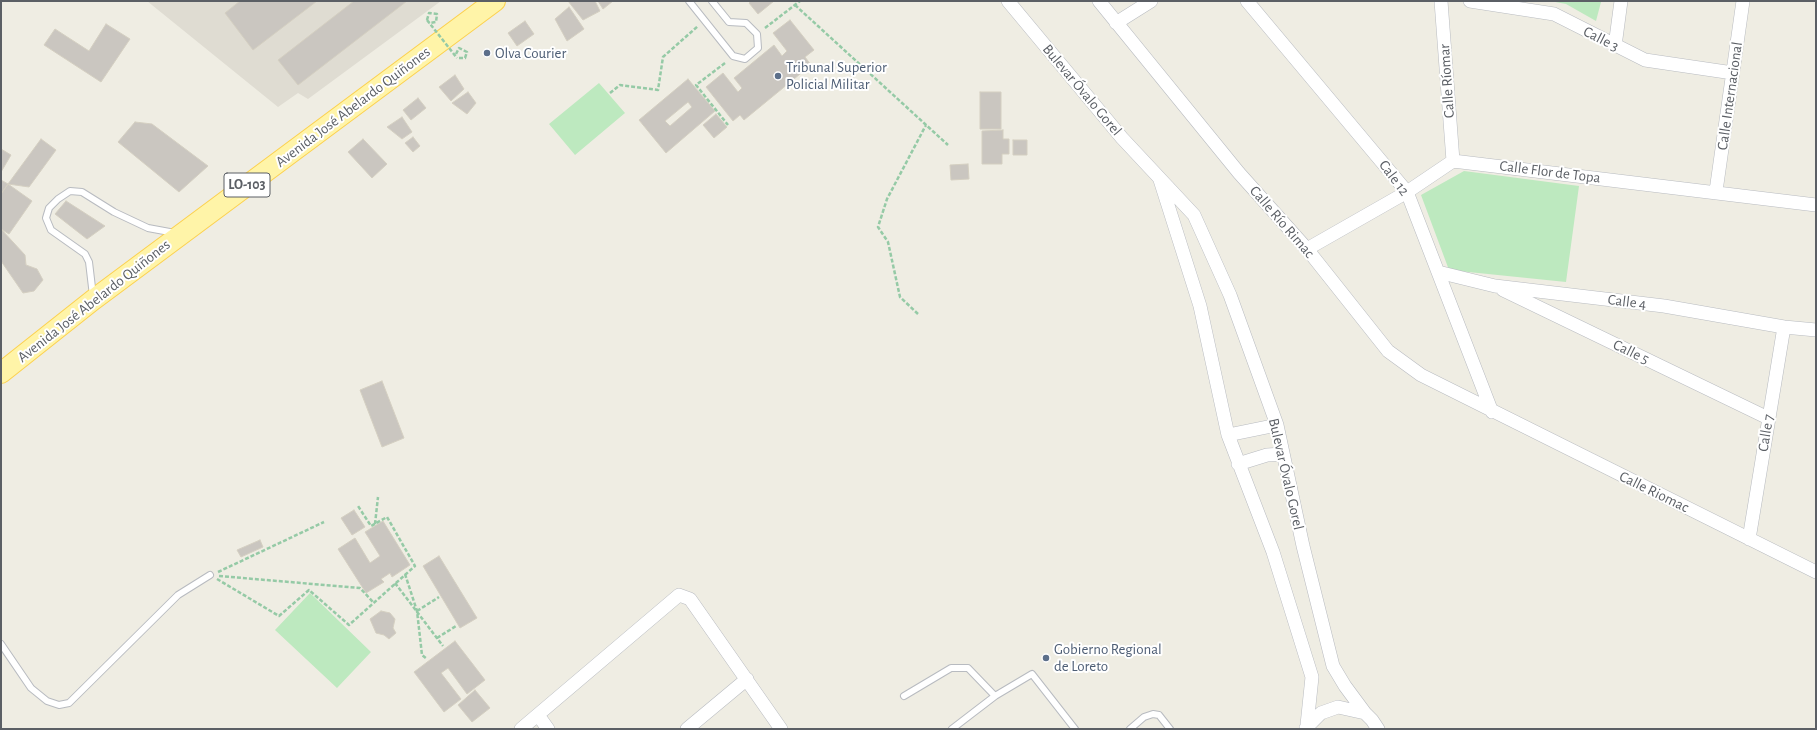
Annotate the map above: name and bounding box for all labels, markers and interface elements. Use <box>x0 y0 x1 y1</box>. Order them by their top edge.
street label: Calle 3 <box>1580 22 1622 56</box>
street label: Bulevar Óvalo Gorel <box>1038 41 1126 139</box>
street label: Calle Internacional <box>1713 41 1747 151</box>
street label: Avenida José Abelardo Quiñones <box>272 43 434 171</box>
street label: Calle Ríomar <box>1435 43 1459 119</box>
place label: Olva Courier <box>495 44 566 62</box>
marker: Olva Courier <box>482 48 492 58</box>
place label: Tribunal Superior Policial Militar <box>786 58 887 93</box>
marker: Tribunal Superior Policial Militar <box>773 71 783 81</box>
street label: Cale 12 <box>1375 157 1413 199</box>
street label: Calle Flor de Topa <box>1498 157 1602 187</box>
road number: LO-103 <box>224 173 270 197</box>
street label: Calle Río Rimac <box>1246 182 1318 262</box>
street label: Avenida José Abelardo Quiñones <box>14 236 174 366</box>
street label: Calle 4 <box>1607 291 1647 313</box>
street label: Calle 5 <box>1610 336 1652 368</box>
street label: Calle 7 <box>1754 413 1778 453</box>
street label: Bulevar Óvalo Gorel <box>1264 416 1308 532</box>
street label: Calle Riomac <box>1616 467 1692 517</box>
place label: Gobierno Regional de Loreto <box>1054 640 1162 675</box>
marker: Gobierno Regional de Loreto <box>1041 653 1051 663</box>

